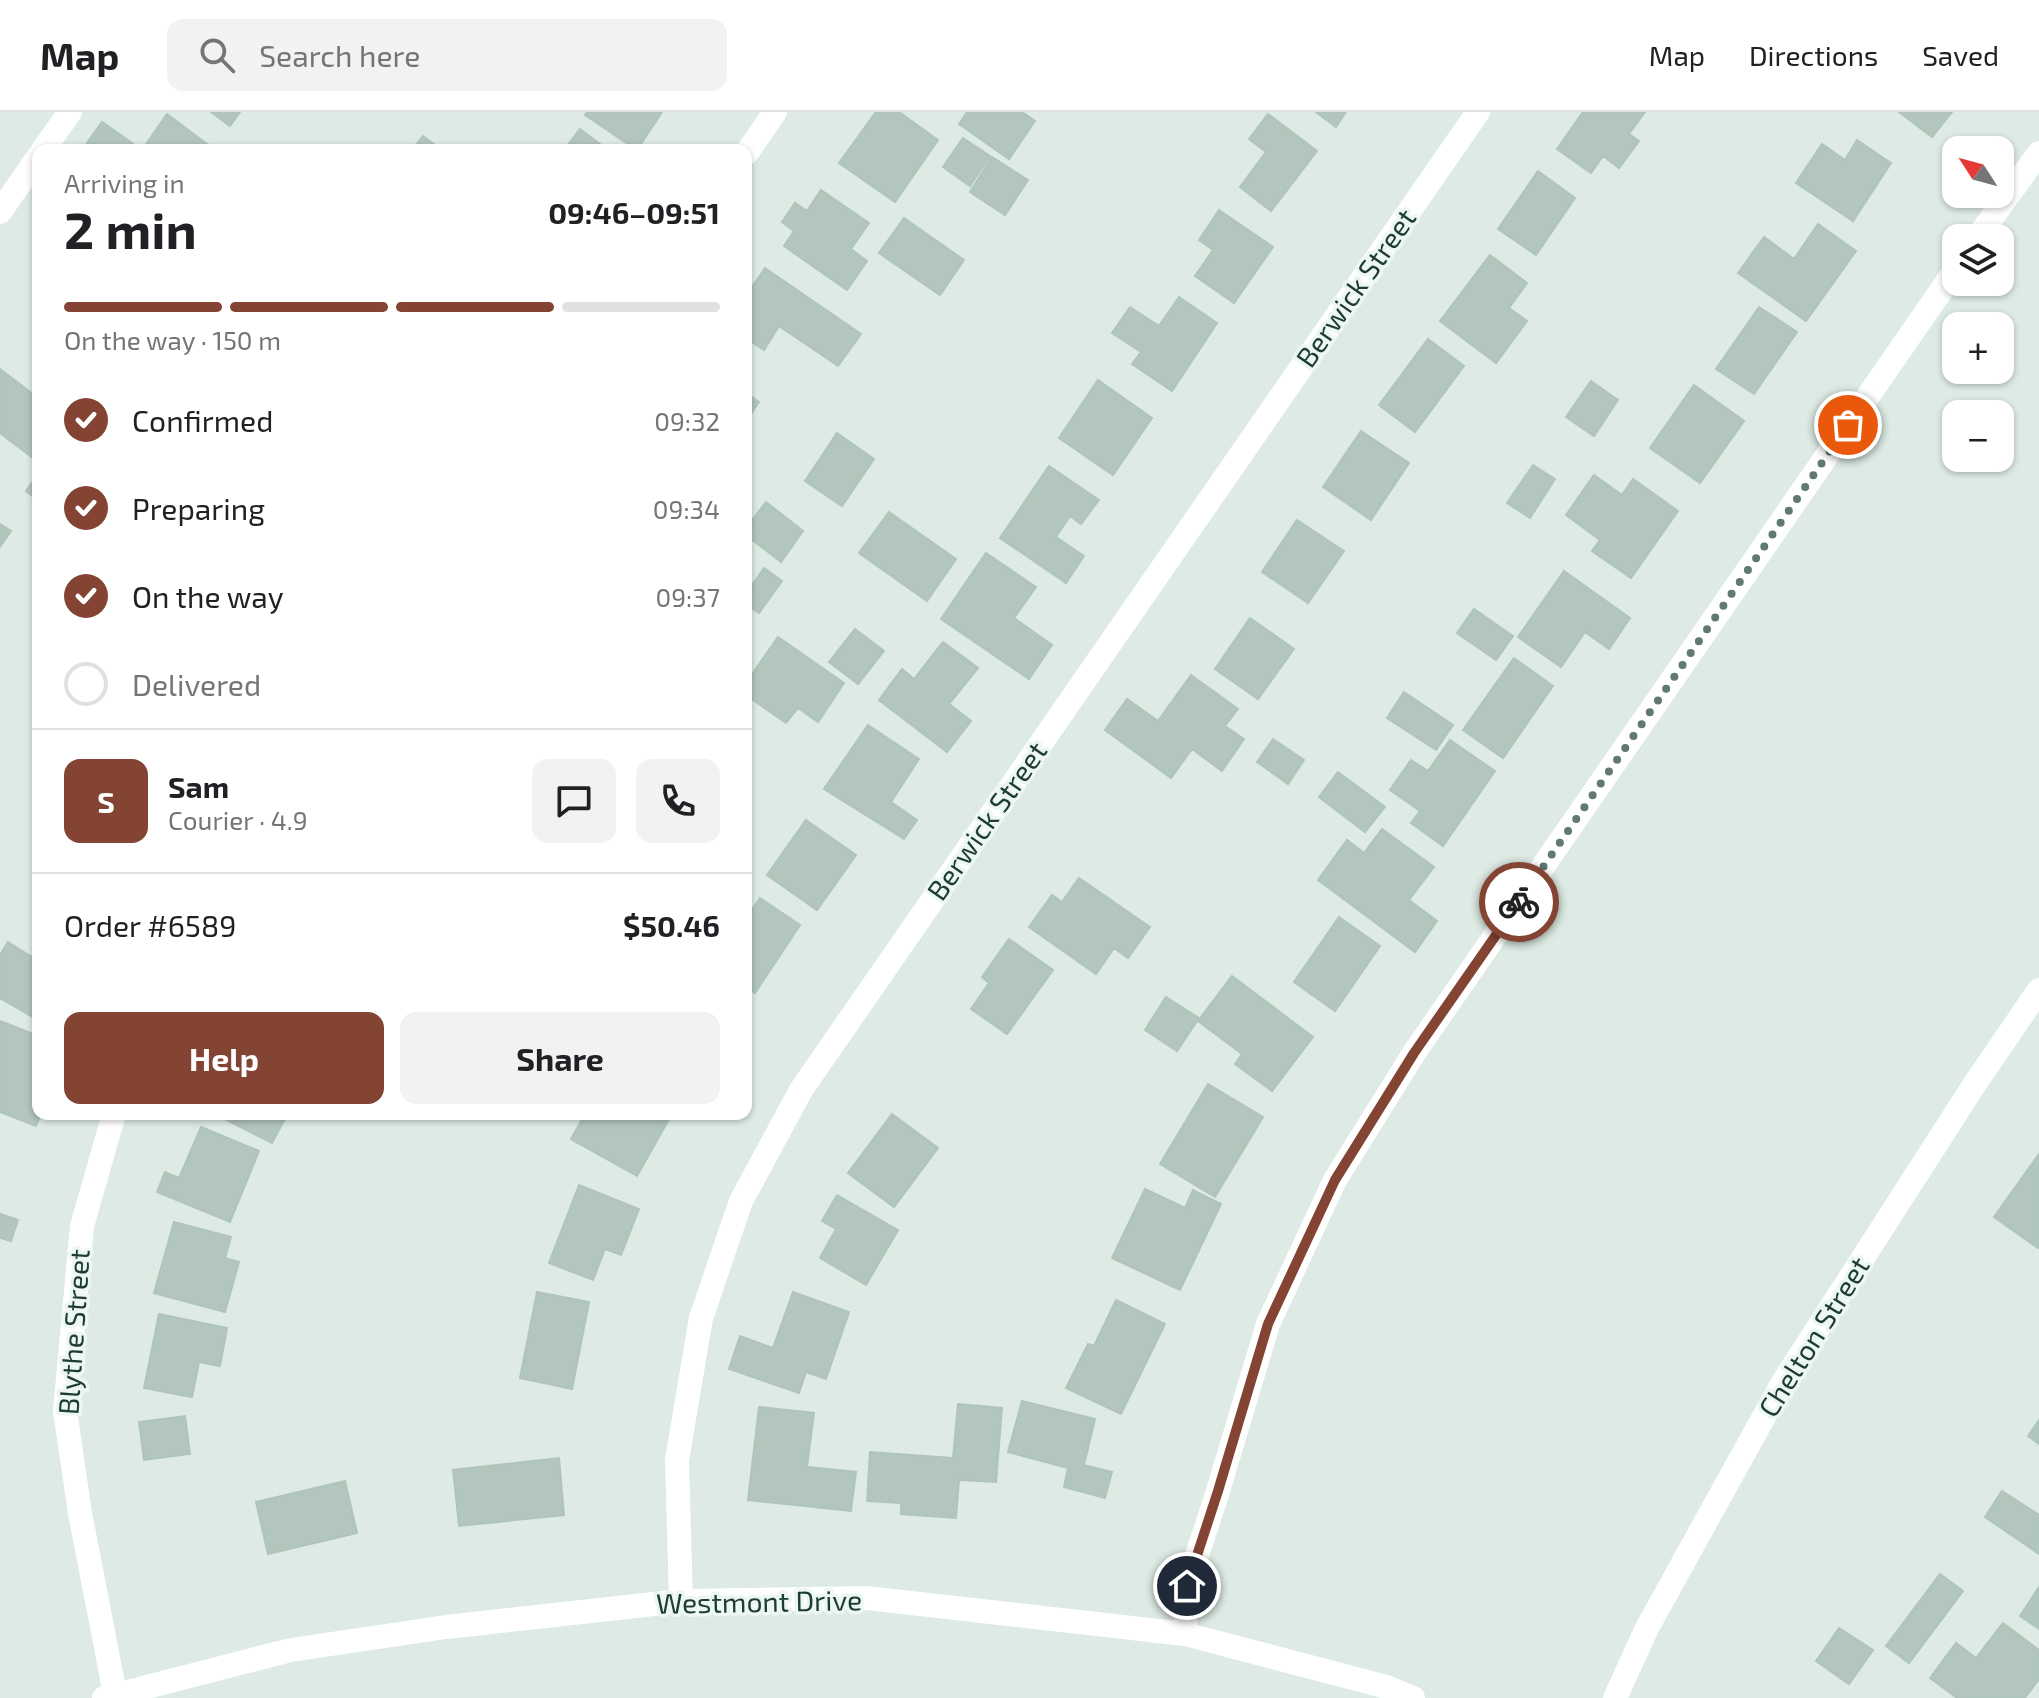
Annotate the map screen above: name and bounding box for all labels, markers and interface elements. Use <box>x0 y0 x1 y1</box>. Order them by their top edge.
search box <box>167 19 727 91</box>
text: Map <box>40 32 119 78</box>
icon: search <box>195 33 239 77</box>
text: Search here <box>259 37 420 73</box>
text: Map <box>1649 38 1705 72</box>
text: Directions <box>1749 38 1878 72</box>
text: Saved <box>1922 38 1999 72</box>
north arrow <box>1942 136 2014 208</box>
map controls <box>1942 136 2014 472</box>
text: Arriving in <box>64 167 185 198</box>
text: 09:46–09:51 <box>548 194 720 230</box>
text: 2 min <box>64 197 197 259</box>
street label: Berwick Street <box>1288 202 1422 373</box>
button: layers <box>1942 224 2014 296</box>
button: + <box>1942 312 2014 384</box>
text: On the way · 150 m <box>64 324 281 355</box>
pin <box>1814 391 1882 459</box>
icon: check <box>64 398 108 442</box>
button: − <box>1942 400 2014 472</box>
text: Confirmed <box>132 402 273 438</box>
icon: bag <box>1826 403 1870 447</box>
text: 09:32 <box>654 405 720 436</box>
icon: check <box>64 486 108 530</box>
text: Preparing <box>132 490 265 526</box>
text: 09:34 <box>653 493 720 524</box>
icon: check <box>64 574 108 618</box>
text: On the way <box>132 578 284 614</box>
text: 09:37 <box>656 581 720 612</box>
text: Delivered <box>132 666 261 702</box>
street label: Berwick Street <box>919 735 1053 906</box>
button: chat <box>532 759 616 843</box>
button: phone <box>636 759 720 843</box>
text: Sam <box>168 768 229 804</box>
text: S <box>97 783 115 819</box>
text: Courier · 4.9 <box>168 804 308 835</box>
courier <box>1479 862 1559 942</box>
icon: bike <box>1497 880 1541 924</box>
text: Order #6589 <box>64 907 236 943</box>
text: $50.46 <box>623 907 720 943</box>
button: Help <box>64 1012 384 1104</box>
button: Share <box>400 1012 720 1104</box>
street label: Blythe Street <box>50 1248 96 1416</box>
street label: Chelton Street <box>1750 1250 1876 1423</box>
pin <box>1153 1552 1221 1620</box>
icon: home <box>1165 1564 1209 1608</box>
street label: Westmont Drive <box>656 1582 862 1620</box>

